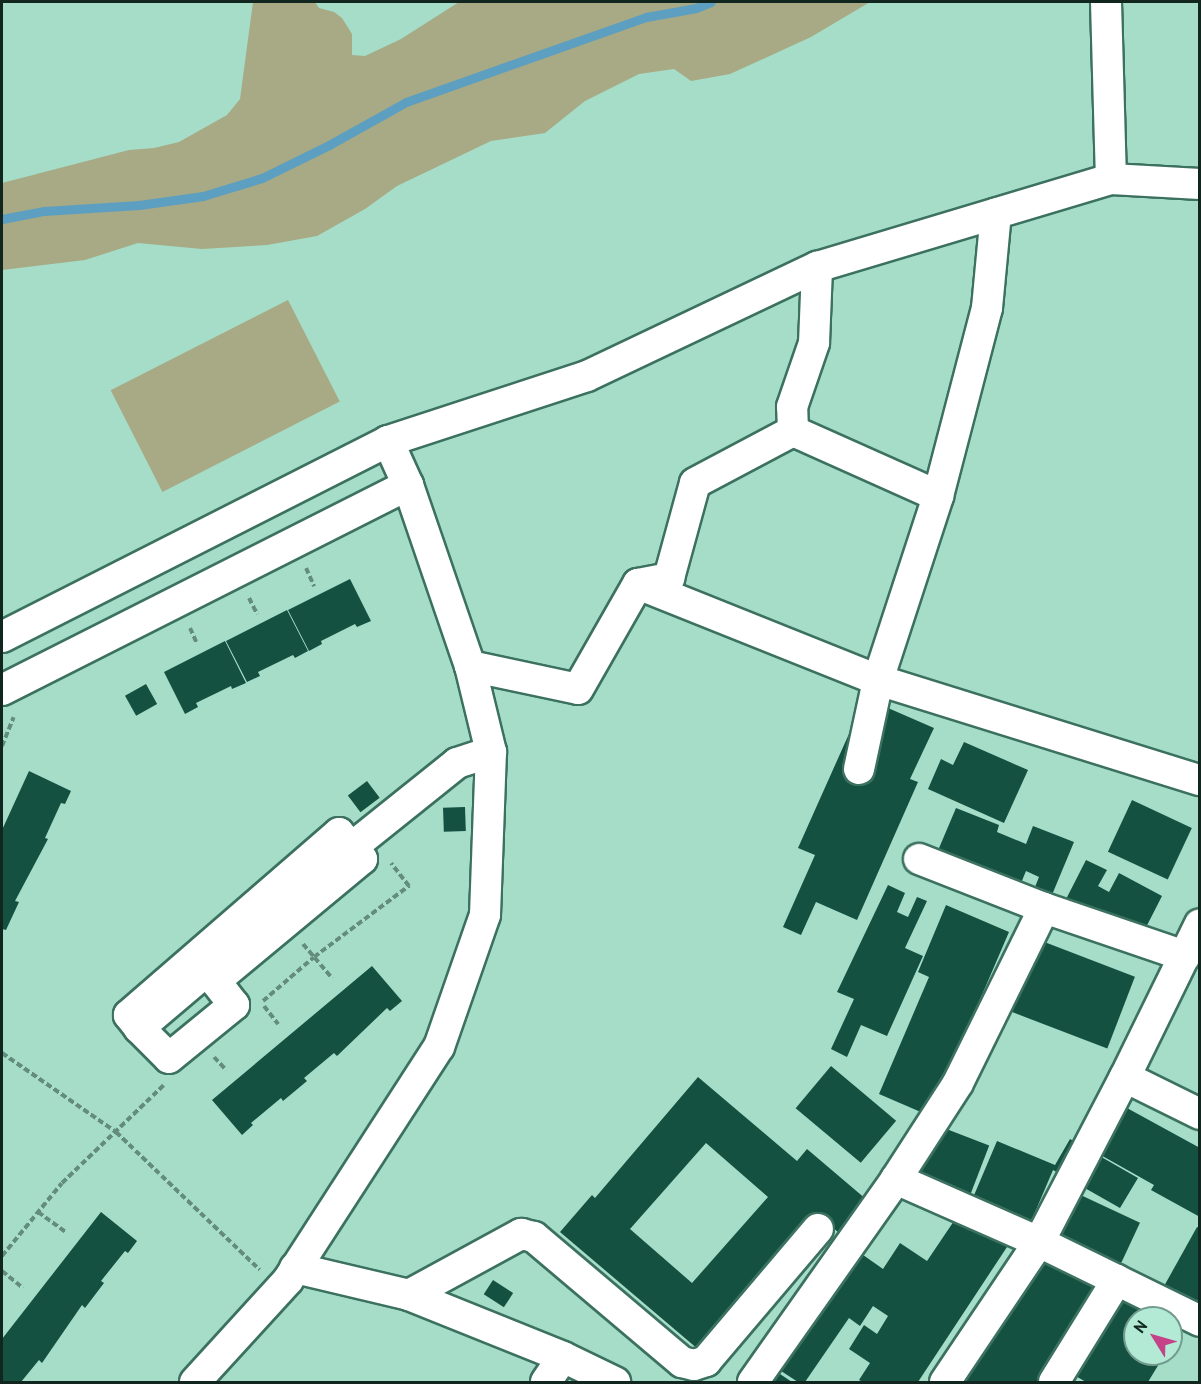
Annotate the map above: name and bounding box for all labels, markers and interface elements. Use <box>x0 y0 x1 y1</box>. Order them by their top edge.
north arrow <box>1123 1306 1183 1366</box>
text: N <box>1129 1316 1151 1337</box>

